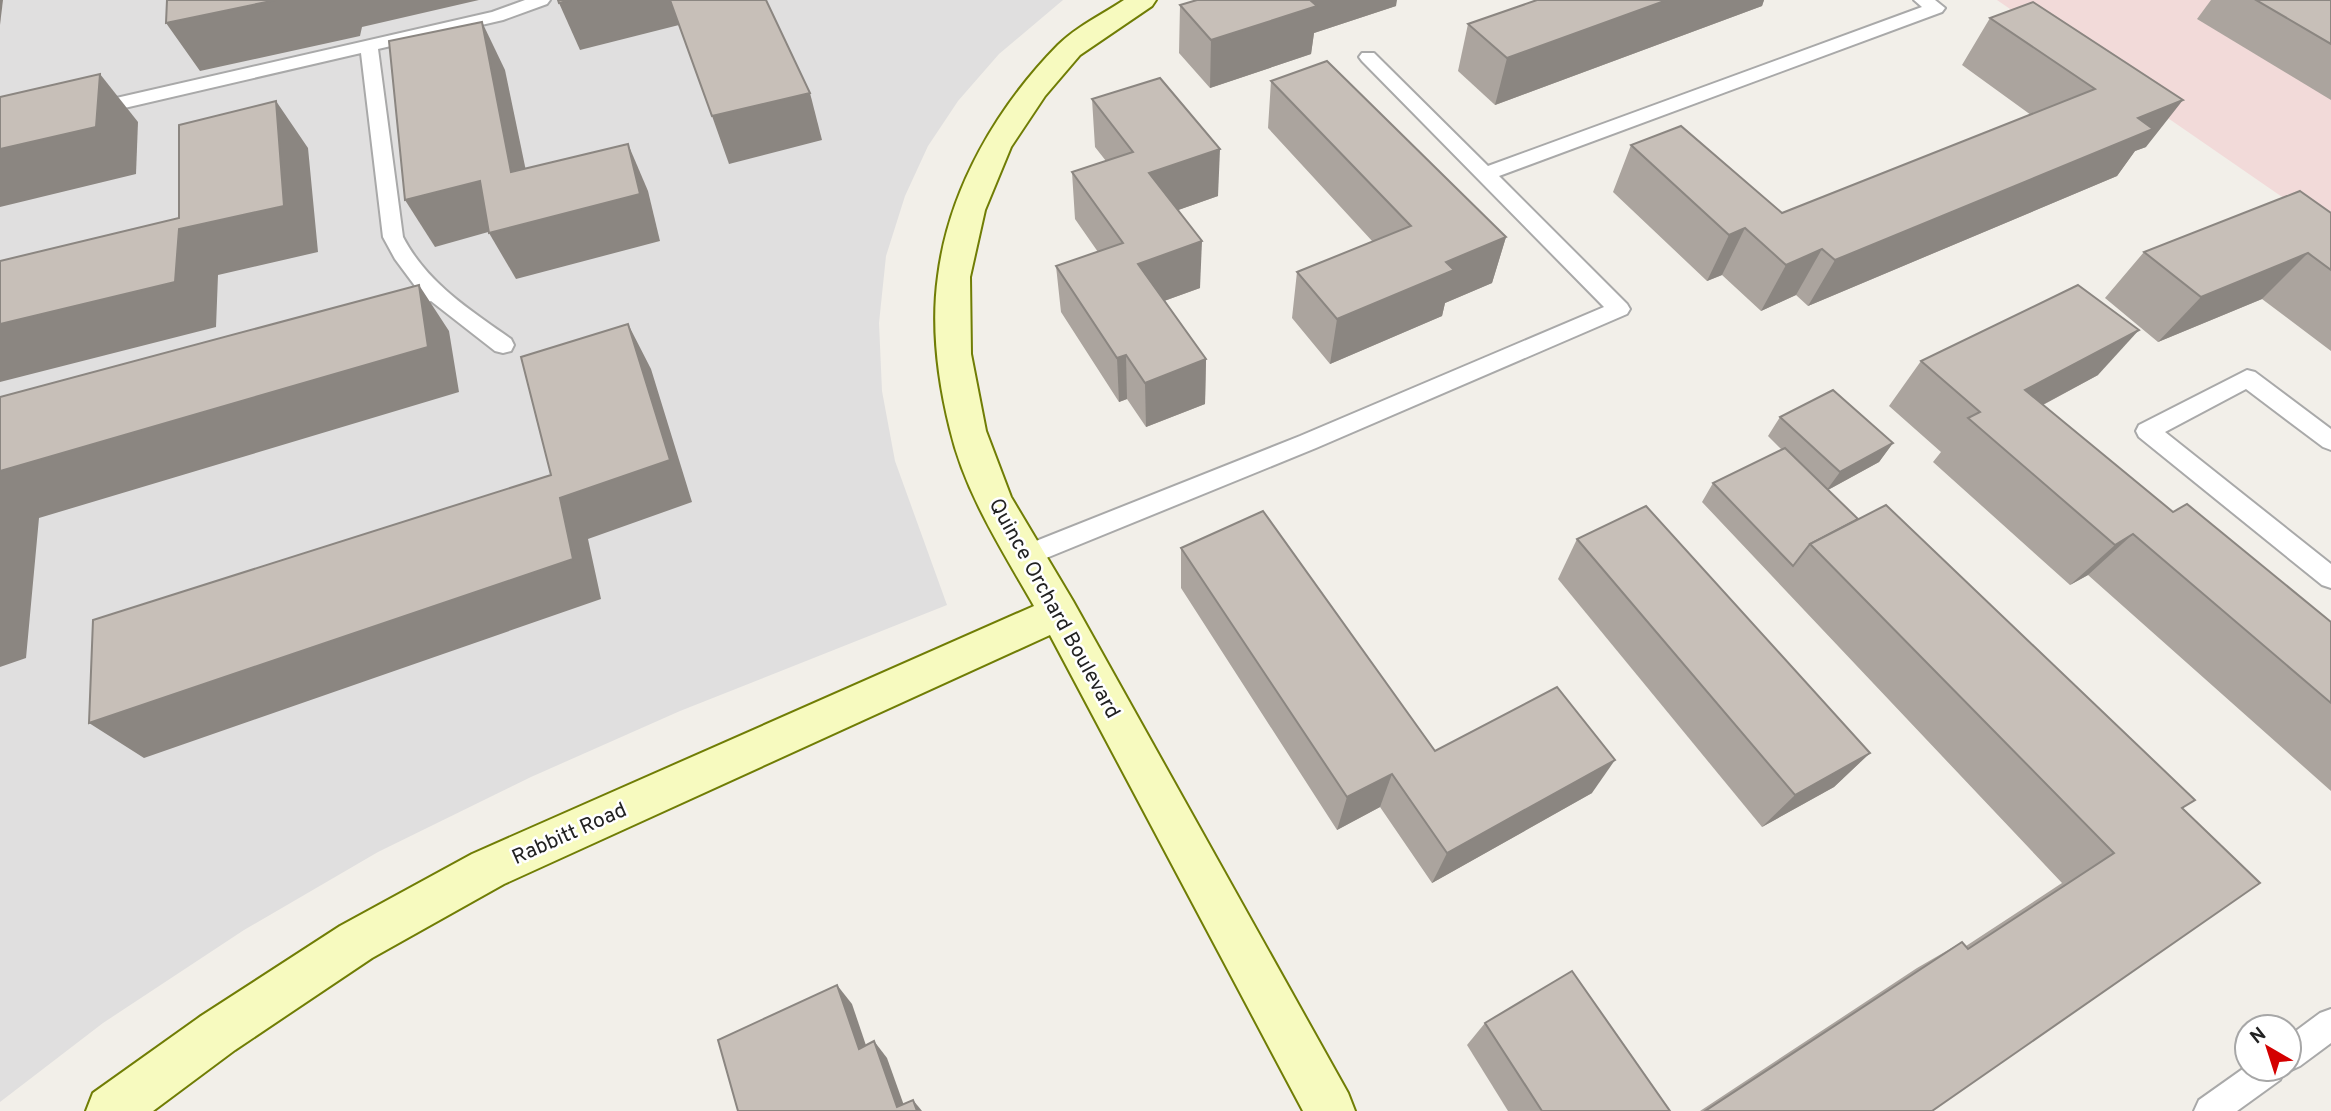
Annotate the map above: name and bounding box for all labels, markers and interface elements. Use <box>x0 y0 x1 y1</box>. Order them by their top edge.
street label: Quince Orchard Boulevard <box>982 494 1126 724</box>
street label: Rabbitt Road <box>508 797 631 872</box>
north arrow <box>2233 1013 2303 1083</box>
text: N <box>2246 1023 2271 1050</box>

